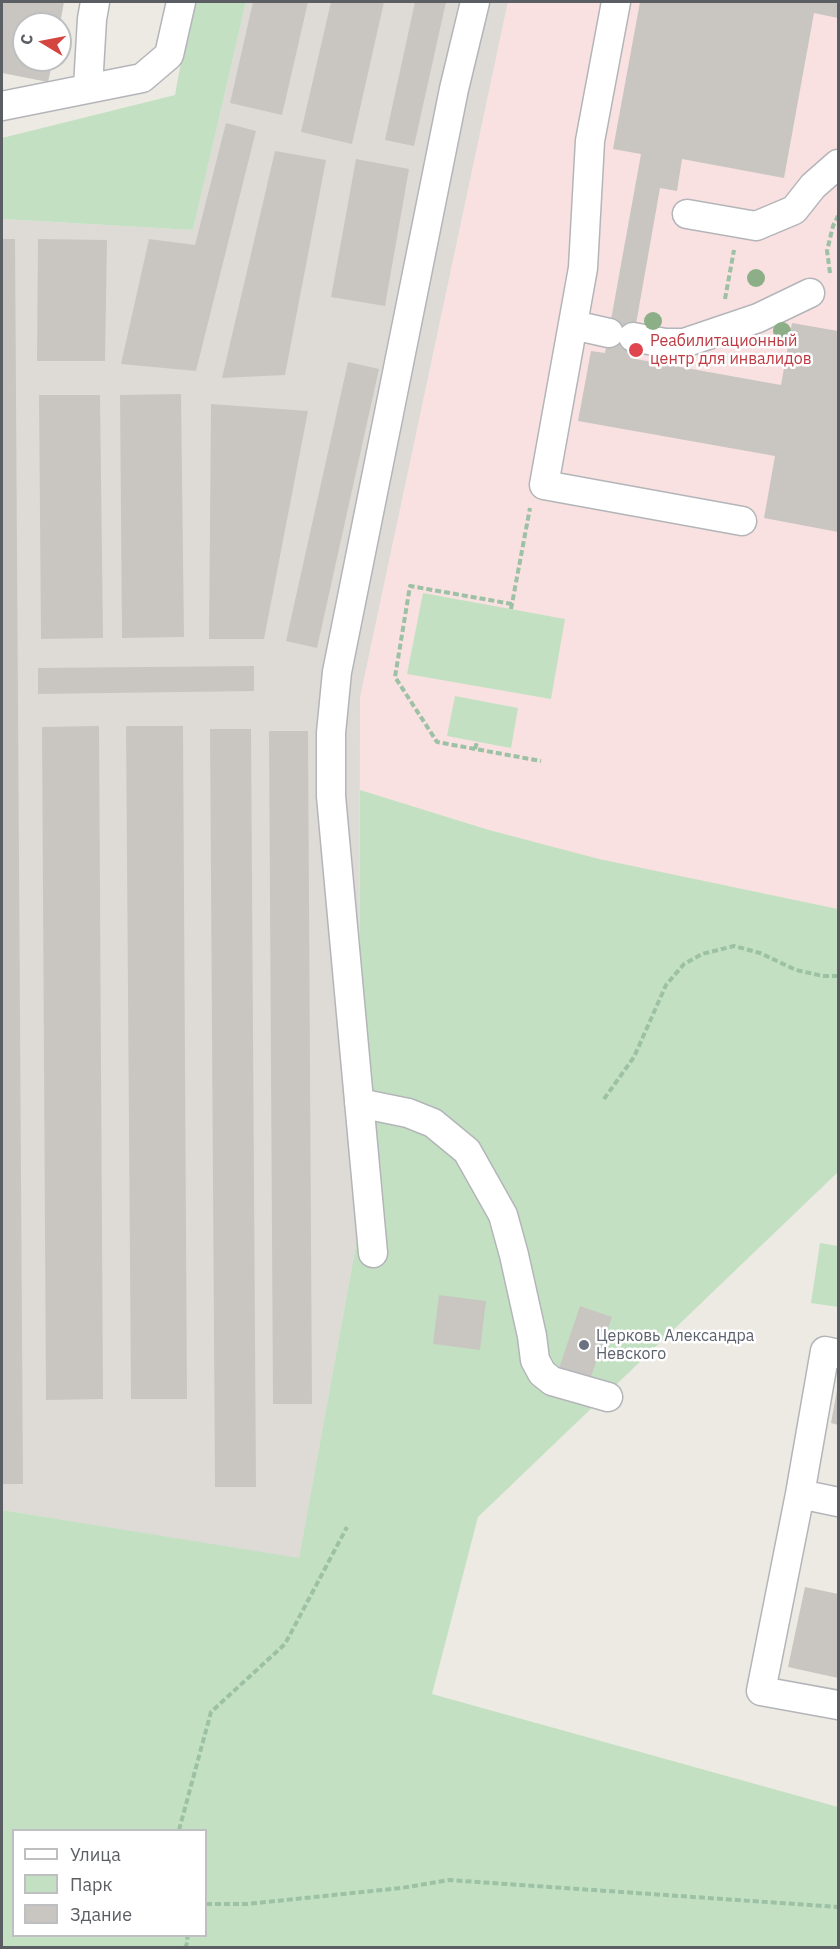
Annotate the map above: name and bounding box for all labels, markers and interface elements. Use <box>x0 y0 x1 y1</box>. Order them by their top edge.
north arrow <box>12 12 72 72</box>
text: С <box>15 32 37 46</box>
place label: Реабилитационный центр для инвалидов <box>650 331 812 369</box>
marker: Реабилитационный центр для инвалидов <box>627 341 645 359</box>
place label: Церковь Александра Невского <box>596 1326 754 1364</box>
marker: Церковь Александра Невского <box>577 1338 591 1352</box>
legend <box>12 1829 207 1937</box>
text: Улица <box>70 1843 121 1866</box>
text: Парк <box>70 1873 112 1896</box>
text: Здание <box>70 1903 132 1926</box>

